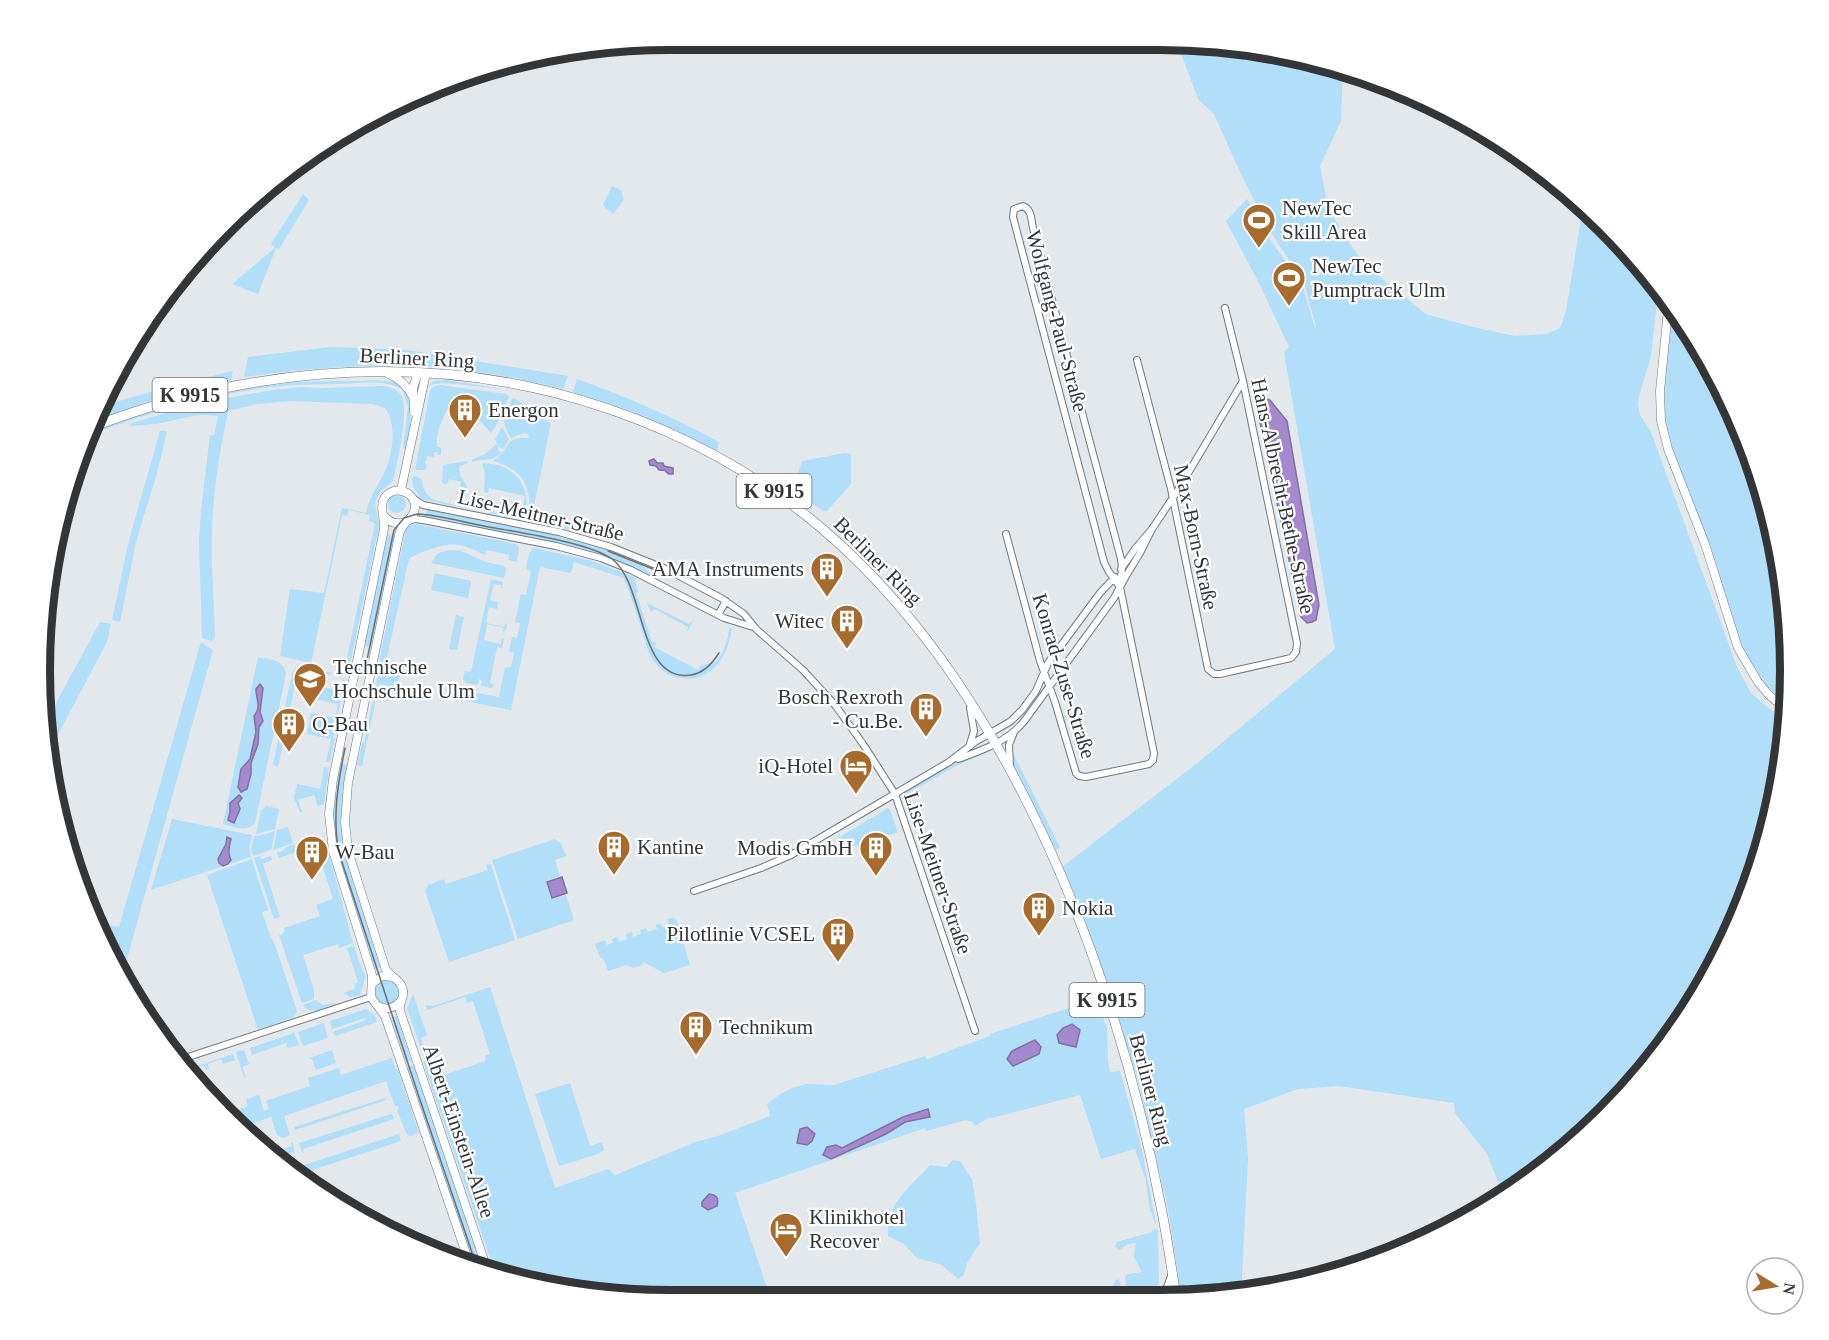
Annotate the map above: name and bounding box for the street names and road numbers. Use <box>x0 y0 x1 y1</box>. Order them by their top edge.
street label: Wolfgang-Paul-Straße <box>1021 227 1093 415</box>
street label: Berliner Ring <box>359 343 475 373</box>
street label: Hans-Albrecht-Bethe-Straße <box>1246 376 1320 616</box>
road number: K 9915 <box>152 378 228 412</box>
street label: Max-Born-Straße <box>1169 462 1223 612</box>
road number: K 9915 <box>736 474 812 508</box>
street label: Lise-Meitner-Straße <box>456 484 626 546</box>
street label: Berliner Ring <box>829 512 927 610</box>
street label: Konrad-Zuse-Straße <box>1027 591 1101 761</box>
street label: Lise-Meitner-Straße <box>899 789 977 957</box>
road number: K 9915 <box>1070 983 1144 1017</box>
street label: Berliner Ring <box>1125 1031 1178 1149</box>
street label: Albert-Einstein-Allee <box>418 1041 500 1221</box>

